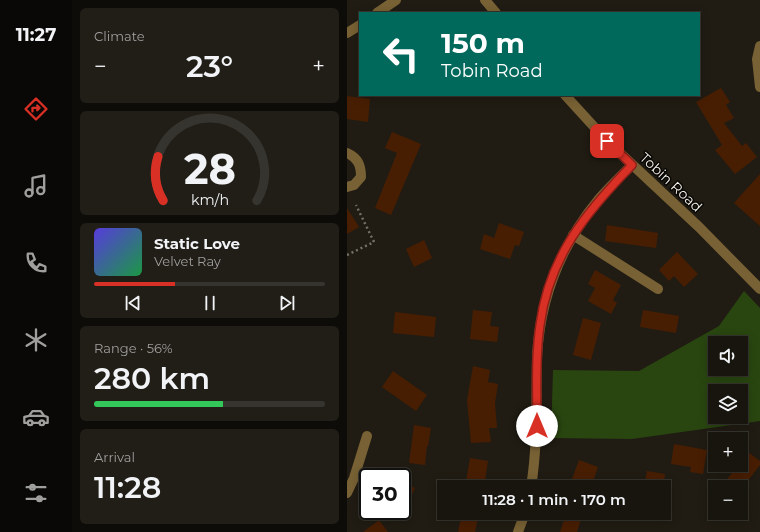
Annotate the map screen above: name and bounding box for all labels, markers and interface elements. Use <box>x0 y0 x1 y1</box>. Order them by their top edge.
text: 11:27 <box>16 24 56 46</box>
text: 150 m <box>441 26 525 60</box>
text: Climate <box>94 28 145 44</box>
icon: left <box>375 28 427 80</box>
text: 23° <box>186 48 233 85</box>
text: − <box>94 53 107 80</box>
text: + <box>312 53 325 80</box>
text: Tobin Road <box>441 60 543 82</box>
icon: directions <box>22 95 50 123</box>
pin <box>590 124 624 158</box>
icon: arrive <box>596 130 618 152</box>
text: 28 <box>184 144 236 194</box>
street label: Tobin Road <box>636 148 706 216</box>
icon: music <box>22 172 50 200</box>
text: km/h <box>190 191 229 209</box>
text: Static Love <box>154 234 240 253</box>
icon: phone <box>22 249 50 277</box>
text: Velvet Ray <box>154 253 221 269</box>
icon: previous <box>122 292 144 314</box>
icon: pause <box>199 292 221 314</box>
icon: next <box>276 292 298 314</box>
icon: climate <box>22 326 50 354</box>
map controls <box>708 336 748 520</box>
button: sound <box>708 336 748 376</box>
text: Range · 56% <box>94 340 172 356</box>
text: 280 km <box>94 360 210 397</box>
button: layers <box>708 384 748 424</box>
icon: car <box>22 403 50 431</box>
position arrow <box>516 405 558 447</box>
button: + <box>708 432 748 472</box>
text: Arrival <box>94 449 135 465</box>
speed limit sign: 30 <box>359 468 411 520</box>
text: 11:28 <box>94 469 161 506</box>
icon: filters <box>22 479 50 507</box>
button: − <box>708 480 748 520</box>
text: 11:28 · 1 min · 170 m <box>482 490 626 509</box>

